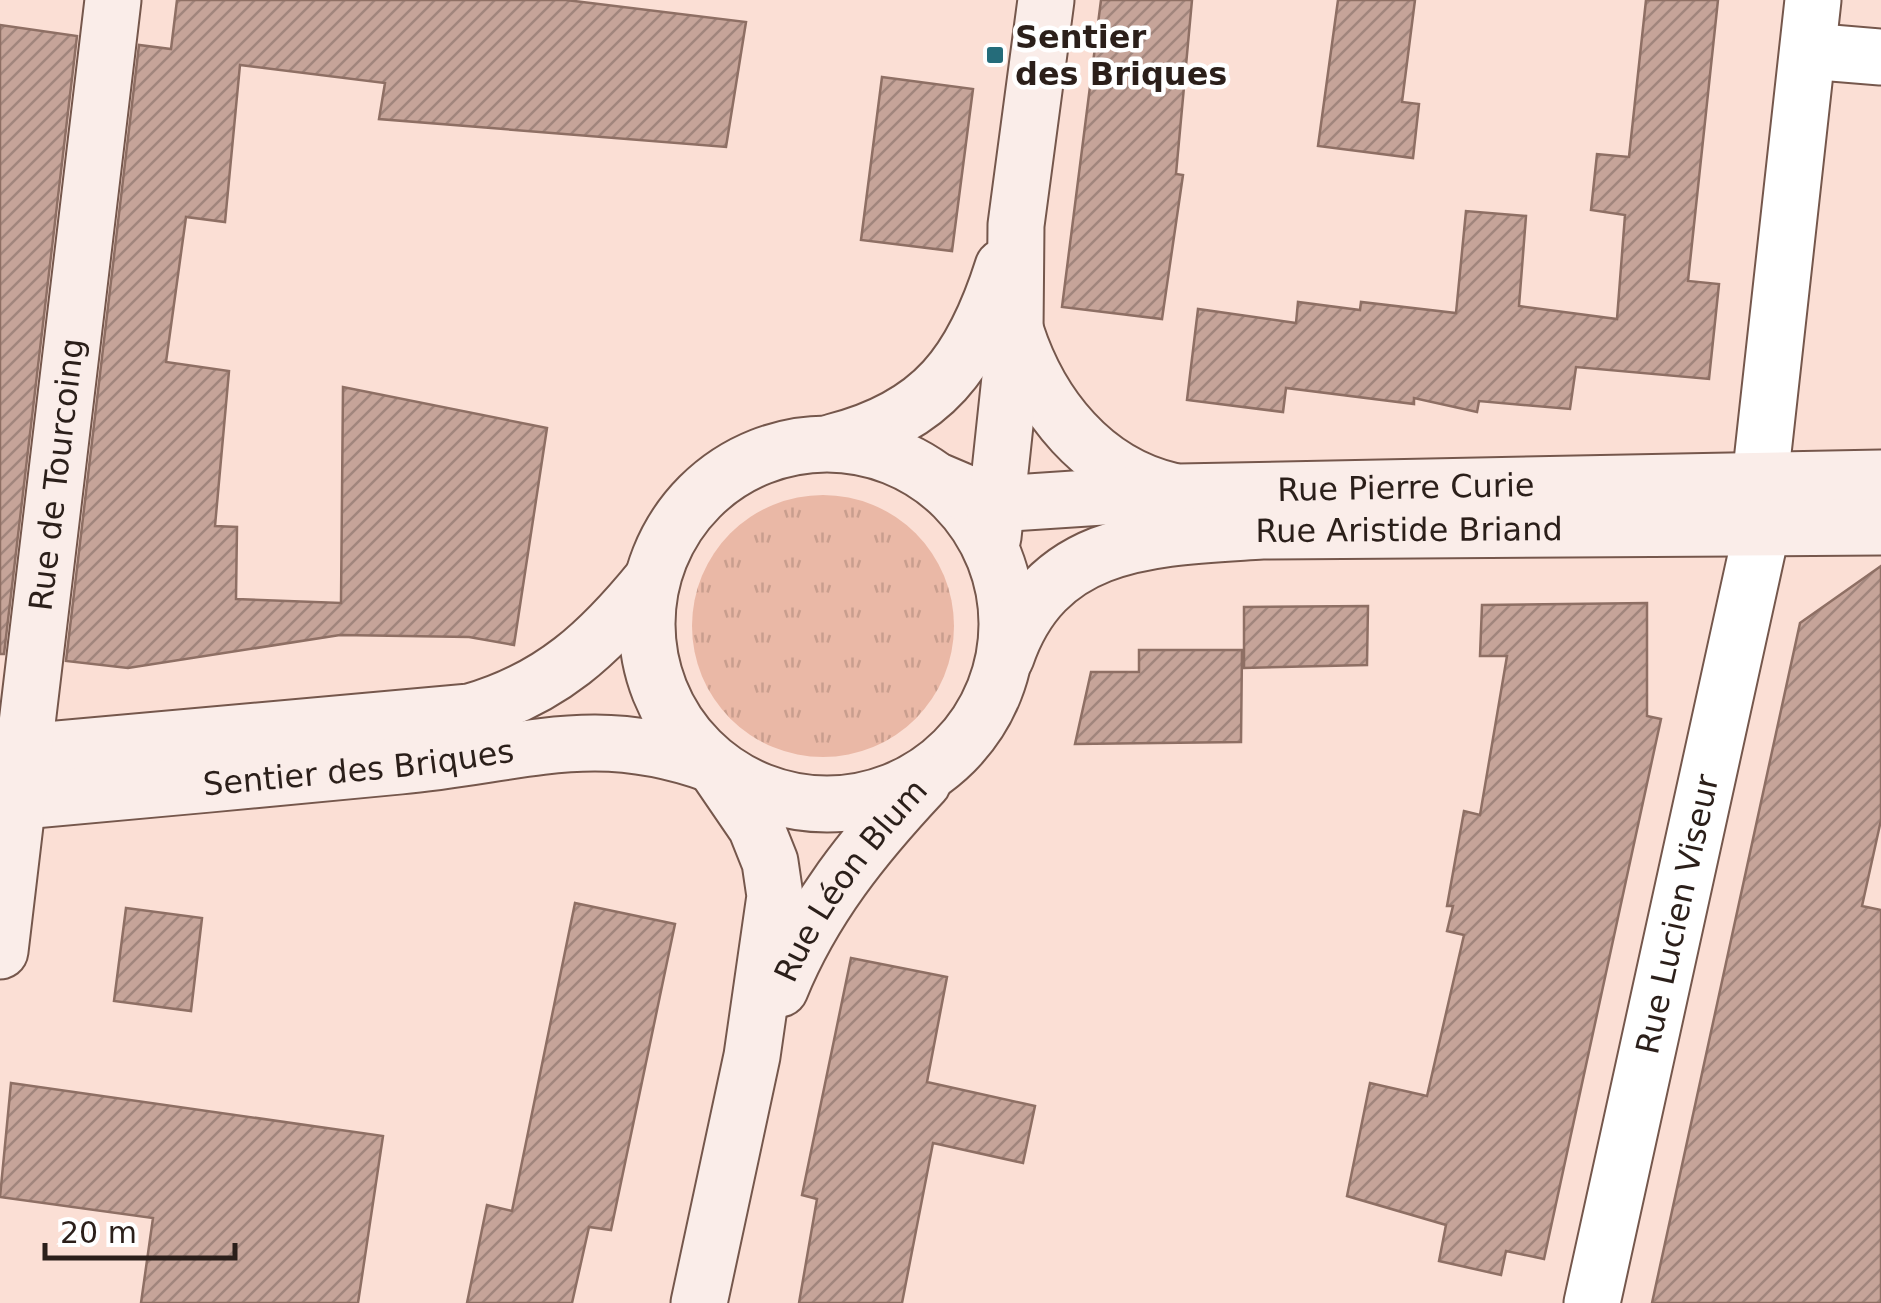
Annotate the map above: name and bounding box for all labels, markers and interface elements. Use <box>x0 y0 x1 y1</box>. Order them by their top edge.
place label: Sentier des Briques <box>1015 18 1227 93</box>
marker: Sentier des Briques <box>984 44 1006 66</box>
street label: Rue de Tourcoing <box>22 336 92 613</box>
street label: Rue Pierre Curie <box>1277 466 1535 509</box>
street label: Rue Aristide Briand <box>1255 510 1563 550</box>
street label: Sentier des Briques <box>201 731 517 804</box>
street label: Rue Lucien Viseur <box>1628 770 1727 1058</box>
street label: Rue Léon Blum <box>766 771 935 988</box>
scale bar <box>45 1198 235 1260</box>
text: 20 m <box>60 1215 137 1250</box>

